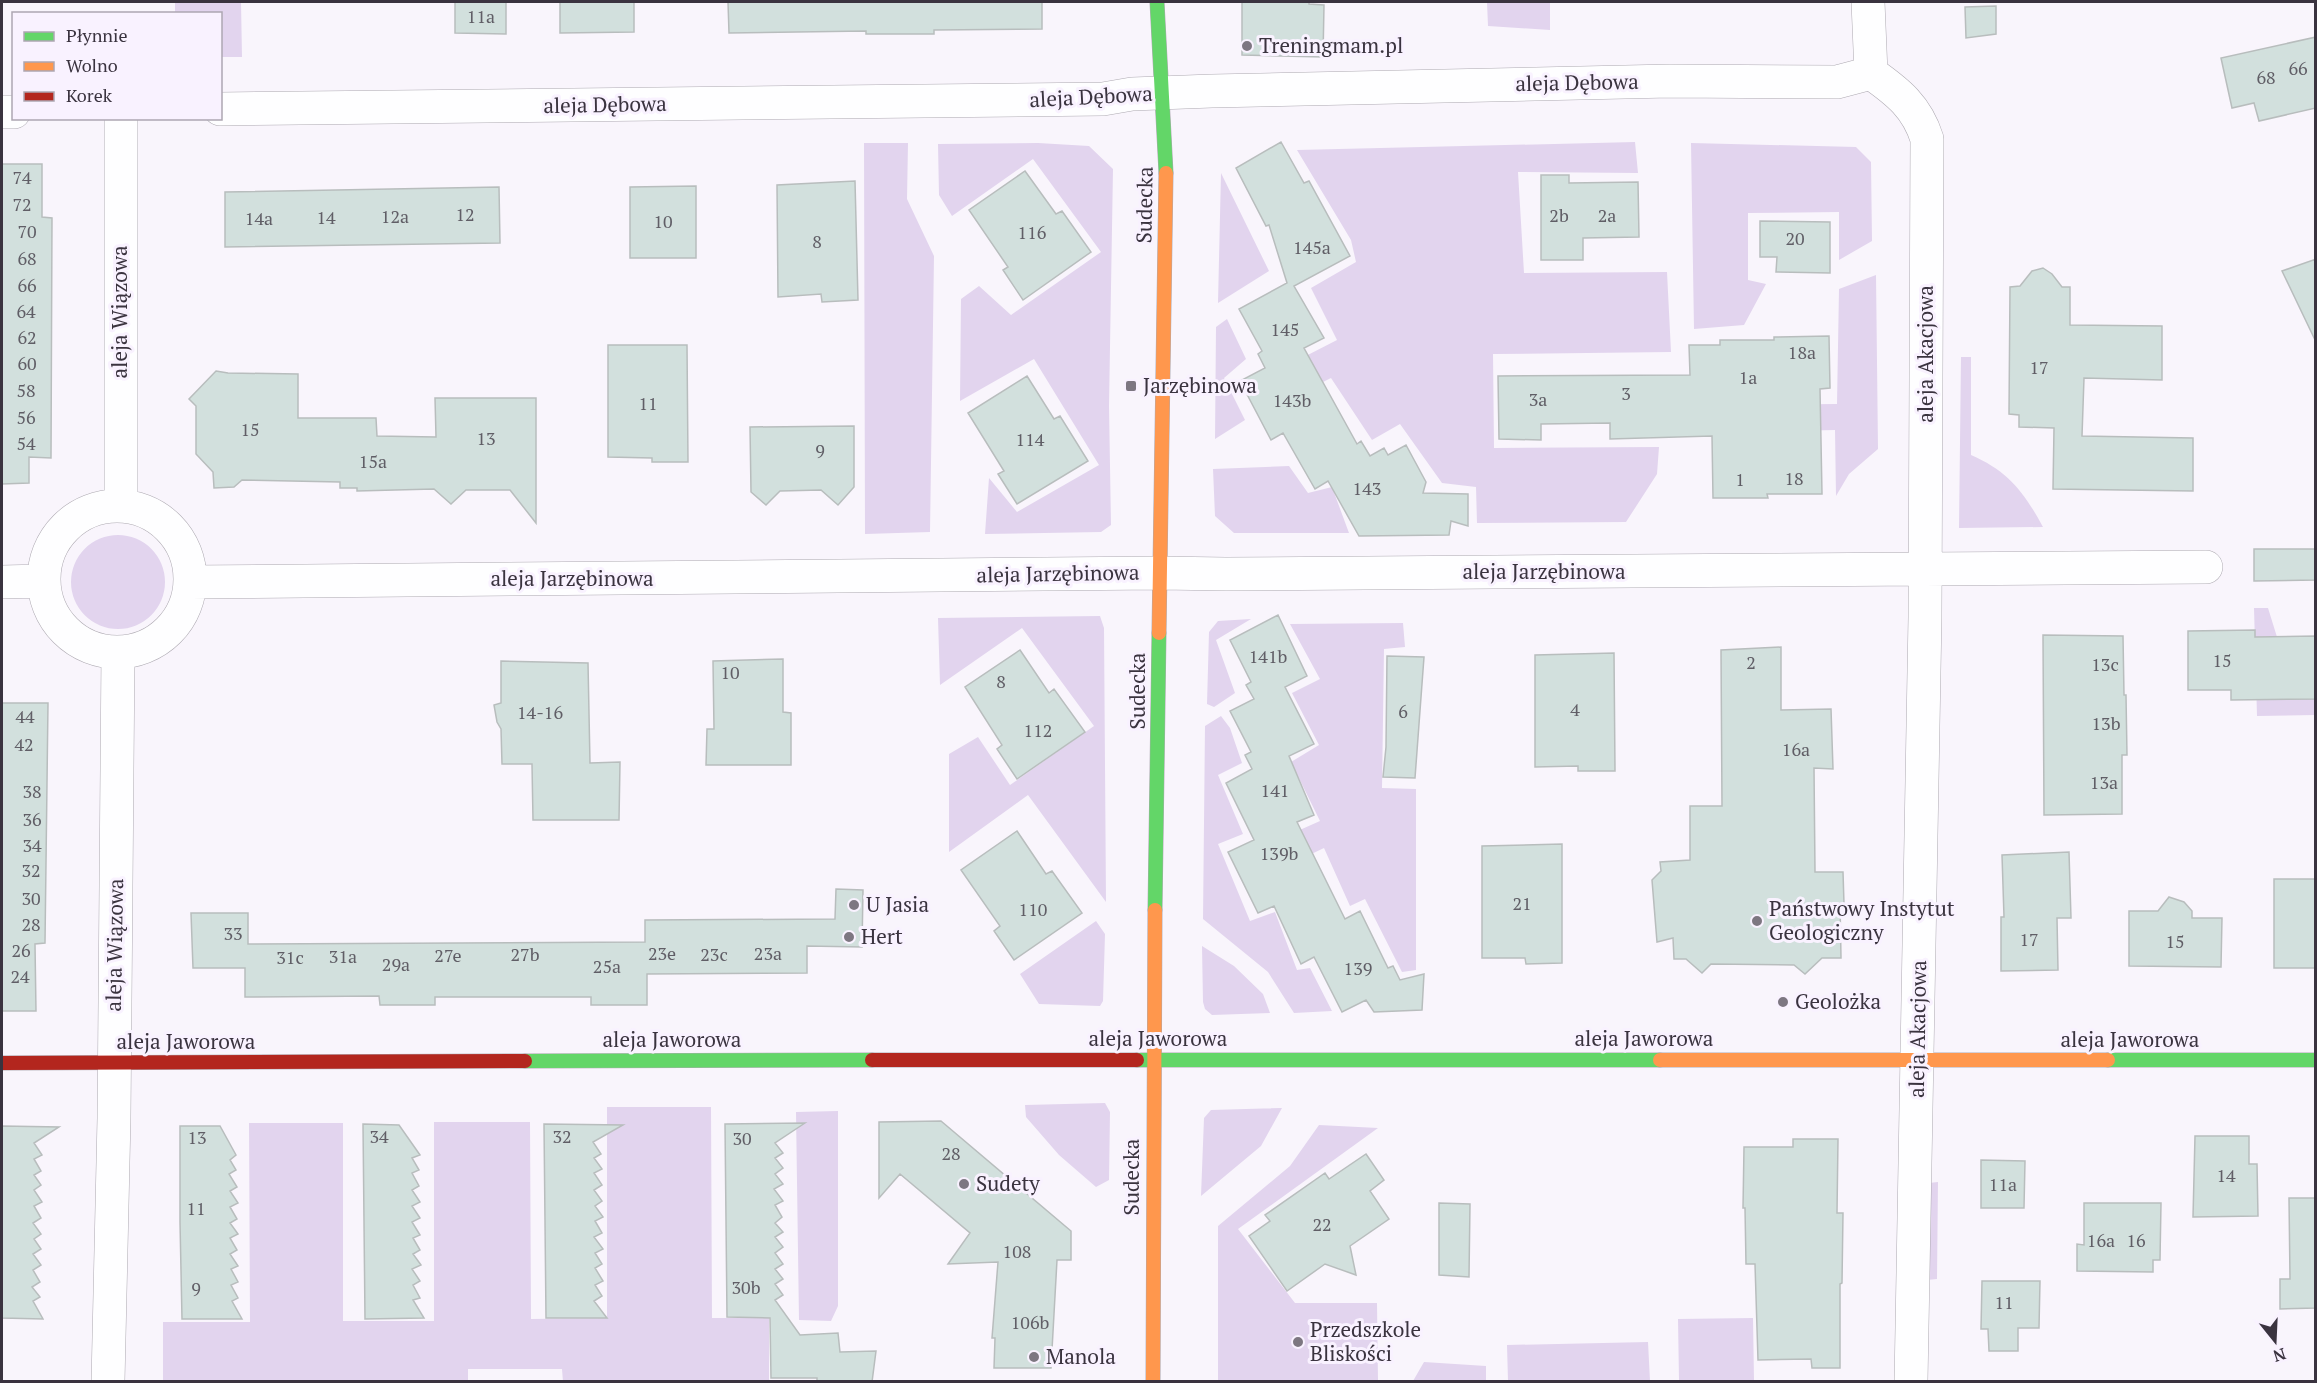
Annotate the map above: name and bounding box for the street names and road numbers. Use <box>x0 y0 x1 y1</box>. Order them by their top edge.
street label: aleja Dębowa <box>1515 67 1639 97</box>
street label: aleja Dębowa <box>1029 79 1154 113</box>
street label: aleja Dębowa <box>543 89 667 119</box>
street label: Sudecka <box>1129 166 1159 244</box>
street label: aleja Wiązowa <box>105 245 133 379</box>
street label: aleja Akacjowa <box>1911 285 1939 423</box>
street label: aleja Jarzębinowa <box>1462 557 1626 585</box>
street label: aleja Jarzębinowa <box>976 558 1140 588</box>
street label: aleja Jarzębinowa <box>490 564 654 592</box>
street label: Sudecka <box>1123 652 1151 729</box>
street label: aleja Wiązowa <box>99 878 129 1012</box>
street label: aleja Akacjowa <box>1902 959 1932 1098</box>
street label: aleja Jaworowa <box>1089 1024 1228 1052</box>
street label: aleja Jaworowa <box>1575 1024 1714 1052</box>
street label: aleja Jaworowa <box>603 1025 742 1053</box>
street label: aleja Jaworowa <box>2061 1025 2200 1053</box>
street label: aleja Jaworowa <box>117 1027 256 1055</box>
street label: Sudecka <box>1117 1138 1145 1215</box>

